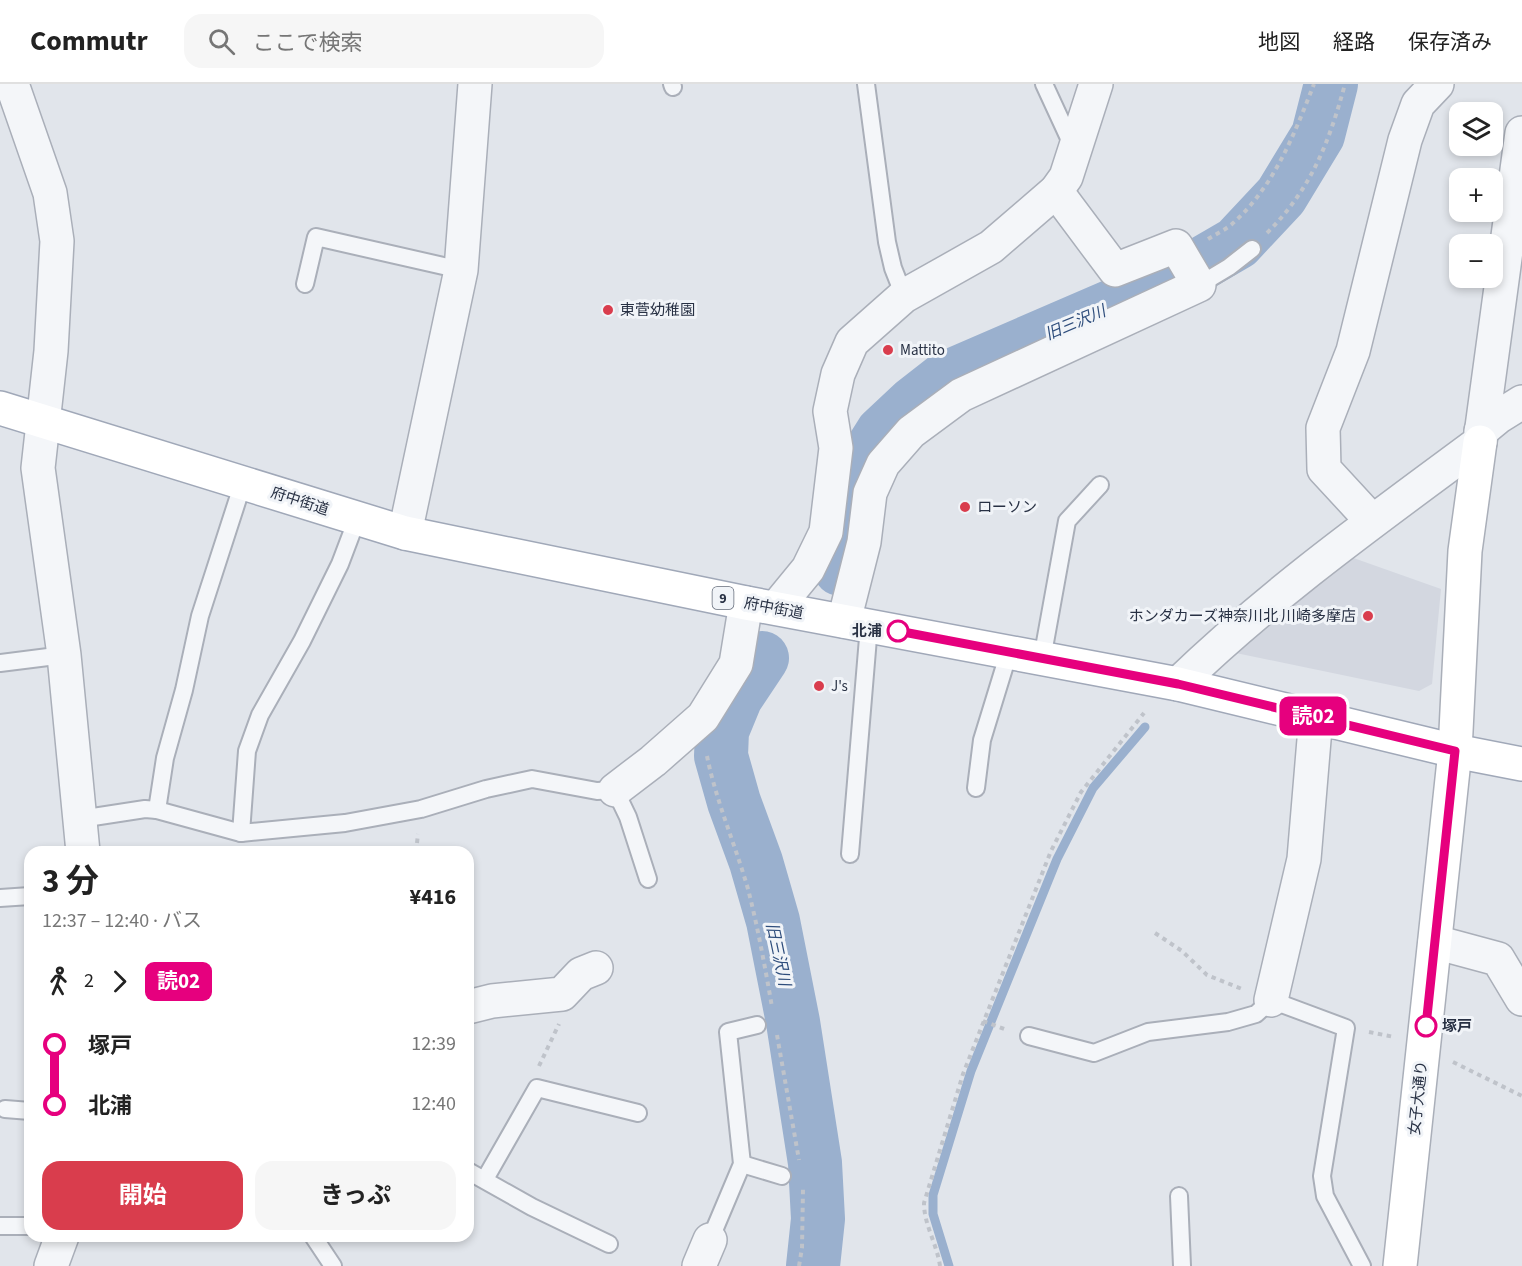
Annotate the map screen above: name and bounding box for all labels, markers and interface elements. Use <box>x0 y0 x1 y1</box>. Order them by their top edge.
search box <box>184 14 604 68</box>
text: Commutr <box>30 21 148 61</box>
icon: search <box>205 25 238 58</box>
text: ここで検索 <box>253 27 363 59</box>
text: 地図 <box>1258 27 1300 57</box>
text: 経路 <box>1333 27 1375 57</box>
text: 保存済み <box>1408 27 1492 57</box>
map controls <box>1449 102 1503 288</box>
button: layers <box>1449 102 1503 156</box>
button: + <box>1449 168 1503 222</box>
button: − <box>1449 234 1503 288</box>
place label: 東菅幼稚園 <box>620 300 695 321</box>
water label: 旧三沢川 <box>1042 300 1111 346</box>
marker: 東菅幼稚園 <box>601 303 615 317</box>
place label: Mattito <box>900 340 945 361</box>
marker: Mattito <box>881 343 895 357</box>
street label: 府中街道 <box>268 482 332 521</box>
place label: ローソン <box>977 497 1037 518</box>
marker: ローソン <box>958 500 972 514</box>
road number: 9 <box>712 587 734 609</box>
street label: 府中街道 <box>742 592 805 625</box>
place label: ホンダカーズ神奈川北 川崎多摩店 <box>1129 606 1356 627</box>
marker: ホンダカーズ神奈川北 川崎多摩店 <box>1361 609 1375 623</box>
marker: 北浦 <box>887 620 909 642</box>
place label: 北浦 <box>852 621 882 642</box>
place label: J's <box>831 676 848 697</box>
marker: J's <box>812 679 826 693</box>
line badge: 読02 <box>1278 696 1348 736</box>
text: 読02 <box>1291 701 1335 731</box>
text: 3 分 <box>42 858 99 905</box>
text: ¥416 <box>410 881 456 913</box>
text: 12:37 – 12:40 · バス <box>42 907 202 935</box>
water label: 旧三沢川 <box>761 921 796 990</box>
icon: walk <box>42 965 75 998</box>
icon: forward <box>103 965 136 998</box>
text: 読02 <box>157 966 200 996</box>
text: 2 <box>84 967 94 995</box>
marker: 塚戸 <box>1415 1015 1437 1037</box>
place label: 塚戸 <box>1442 1016 1472 1037</box>
text: 塚戸 <box>88 1030 132 1062</box>
text: 12:39 <box>411 1030 456 1058</box>
street label: 女子大通り <box>1404 1060 1433 1136</box>
text: 北浦 <box>88 1090 132 1122</box>
text: 12:40 <box>411 1090 456 1118</box>
button: 開始 <box>42 1161 243 1230</box>
button: きっぷ <box>255 1161 456 1230</box>

